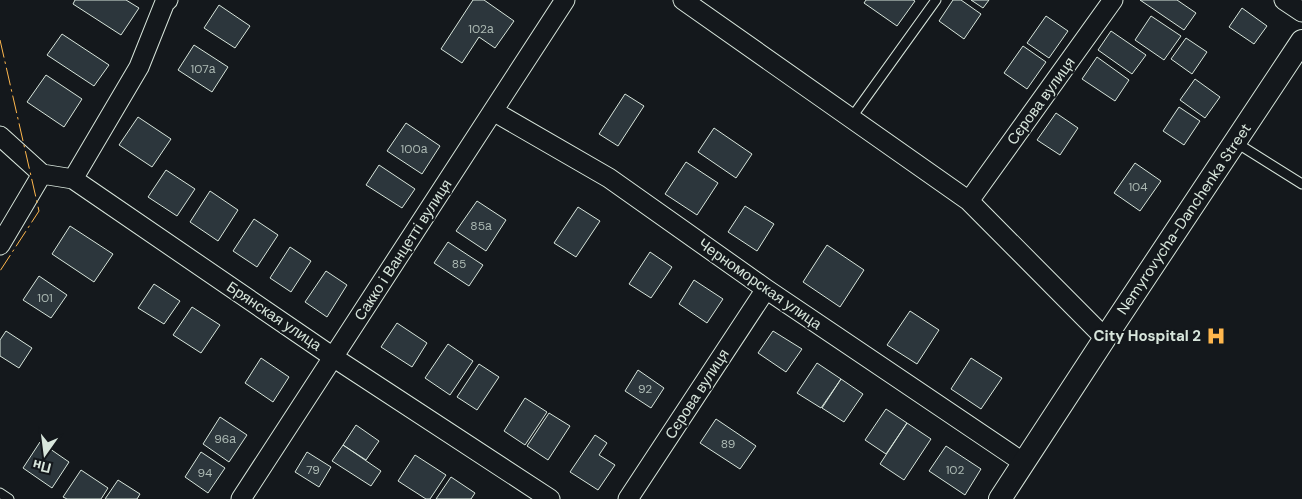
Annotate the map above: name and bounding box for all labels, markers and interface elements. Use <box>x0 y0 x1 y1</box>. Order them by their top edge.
house number: 102а <box>468 21 494 37</box>
street label: Сєрова вулиця <box>1002 53 1080 149</box>
house number: 107а <box>191 61 216 77</box>
street label: Nemyrovycha-Danchenka Street <box>1112 119 1256 319</box>
house number: 100а <box>401 141 428 157</box>
street label: Сакко і Ванцетті вулиця <box>350 175 456 325</box>
house number: 104 <box>1128 179 1148 195</box>
house number: 85а <box>470 218 492 234</box>
street label: Черноморская улица <box>694 234 826 335</box>
house number: 85 <box>452 256 466 272</box>
street label: Брянская улица <box>223 277 326 356</box>
house number: 101 <box>37 290 53 306</box>
hospital icon: City Hospital 2 <box>1205 325 1227 347</box>
place label: City Hospital 2 <box>1093 326 1201 346</box>
street label: Сєрова вулиця <box>660 345 734 443</box>
house number: 92 <box>638 381 652 397</box>
north arrow <box>20 429 70 479</box>
house number: 96а <box>214 431 236 447</box>
house number: 89 <box>721 436 735 452</box>
text: Пн <box>31 456 53 478</box>
house number: 79 <box>306 462 320 478</box>
house number: 102 <box>946 462 964 478</box>
house number: 94 <box>198 465 212 481</box>

